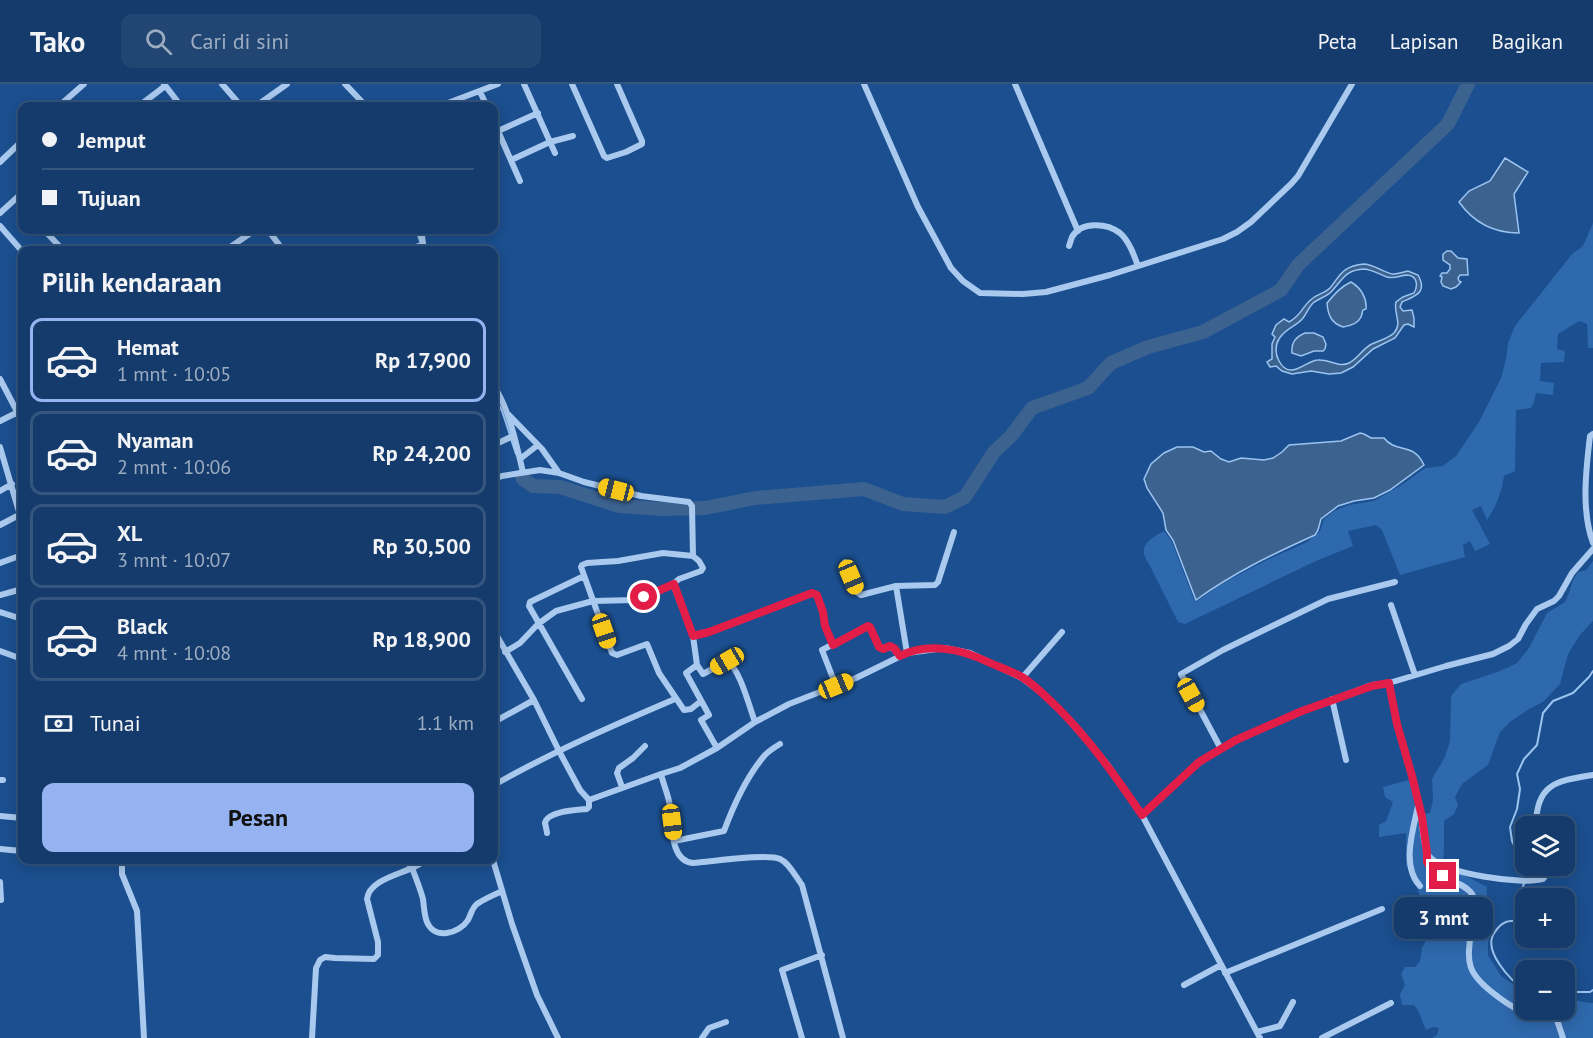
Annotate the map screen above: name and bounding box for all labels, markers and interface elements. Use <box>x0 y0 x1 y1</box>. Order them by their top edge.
search box <box>121 14 541 68</box>
text: Tako <box>30 23 85 60</box>
icon: search <box>142 25 175 58</box>
text: Cari di sini <box>190 27 289 55</box>
text: Peta <box>1318 28 1357 55</box>
text: Lapisan <box>1390 28 1458 55</box>
text: Bagikan <box>1491 28 1563 55</box>
text: Jemput <box>78 126 146 154</box>
text: Tujuan <box>78 184 141 212</box>
text: Pilih kendaraan <box>42 265 222 299</box>
icon: car <box>45 333 99 387</box>
text: Hemat <box>117 333 179 361</box>
text: Rp 17,900 <box>375 346 471 374</box>
text: 1 mnt · 10:05 <box>117 361 231 387</box>
icon: car <box>45 426 99 480</box>
text: Nyaman <box>117 426 194 454</box>
text: Rp 24,200 <box>372 439 471 467</box>
text: 2 mnt · 10:06 <box>117 454 231 480</box>
car <box>596 477 636 503</box>
icon: car <box>45 519 99 573</box>
text: XL <box>117 519 142 547</box>
text: Rp 30,500 <box>372 532 471 560</box>
text: 3 mnt · 10:07 <box>117 547 231 573</box>
car <box>836 557 866 597</box>
route start <box>630 583 657 610</box>
car <box>590 611 618 651</box>
icon: car <box>45 612 99 666</box>
text: Black <box>117 612 168 640</box>
text: Rp 18,900 <box>372 625 471 653</box>
text: 4 mnt · 10:08 <box>117 640 231 666</box>
car <box>707 644 747 678</box>
car <box>816 671 856 701</box>
car <box>1174 675 1208 715</box>
icon: cash <box>42 707 75 740</box>
text: Tunai <box>90 709 141 737</box>
text: 1.1 km <box>417 710 474 736</box>
button: Pesan <box>42 783 474 852</box>
car <box>661 803 683 841</box>
map controls <box>1515 816 1575 1020</box>
button: layers <box>1515 816 1575 876</box>
route end <box>1429 862 1456 889</box>
button: + <box>1515 888 1575 948</box>
callout: 3 mnt <box>1394 897 1492 939</box>
text: 3 mnt <box>1418 905 1469 931</box>
button: − <box>1515 960 1575 1020</box>

